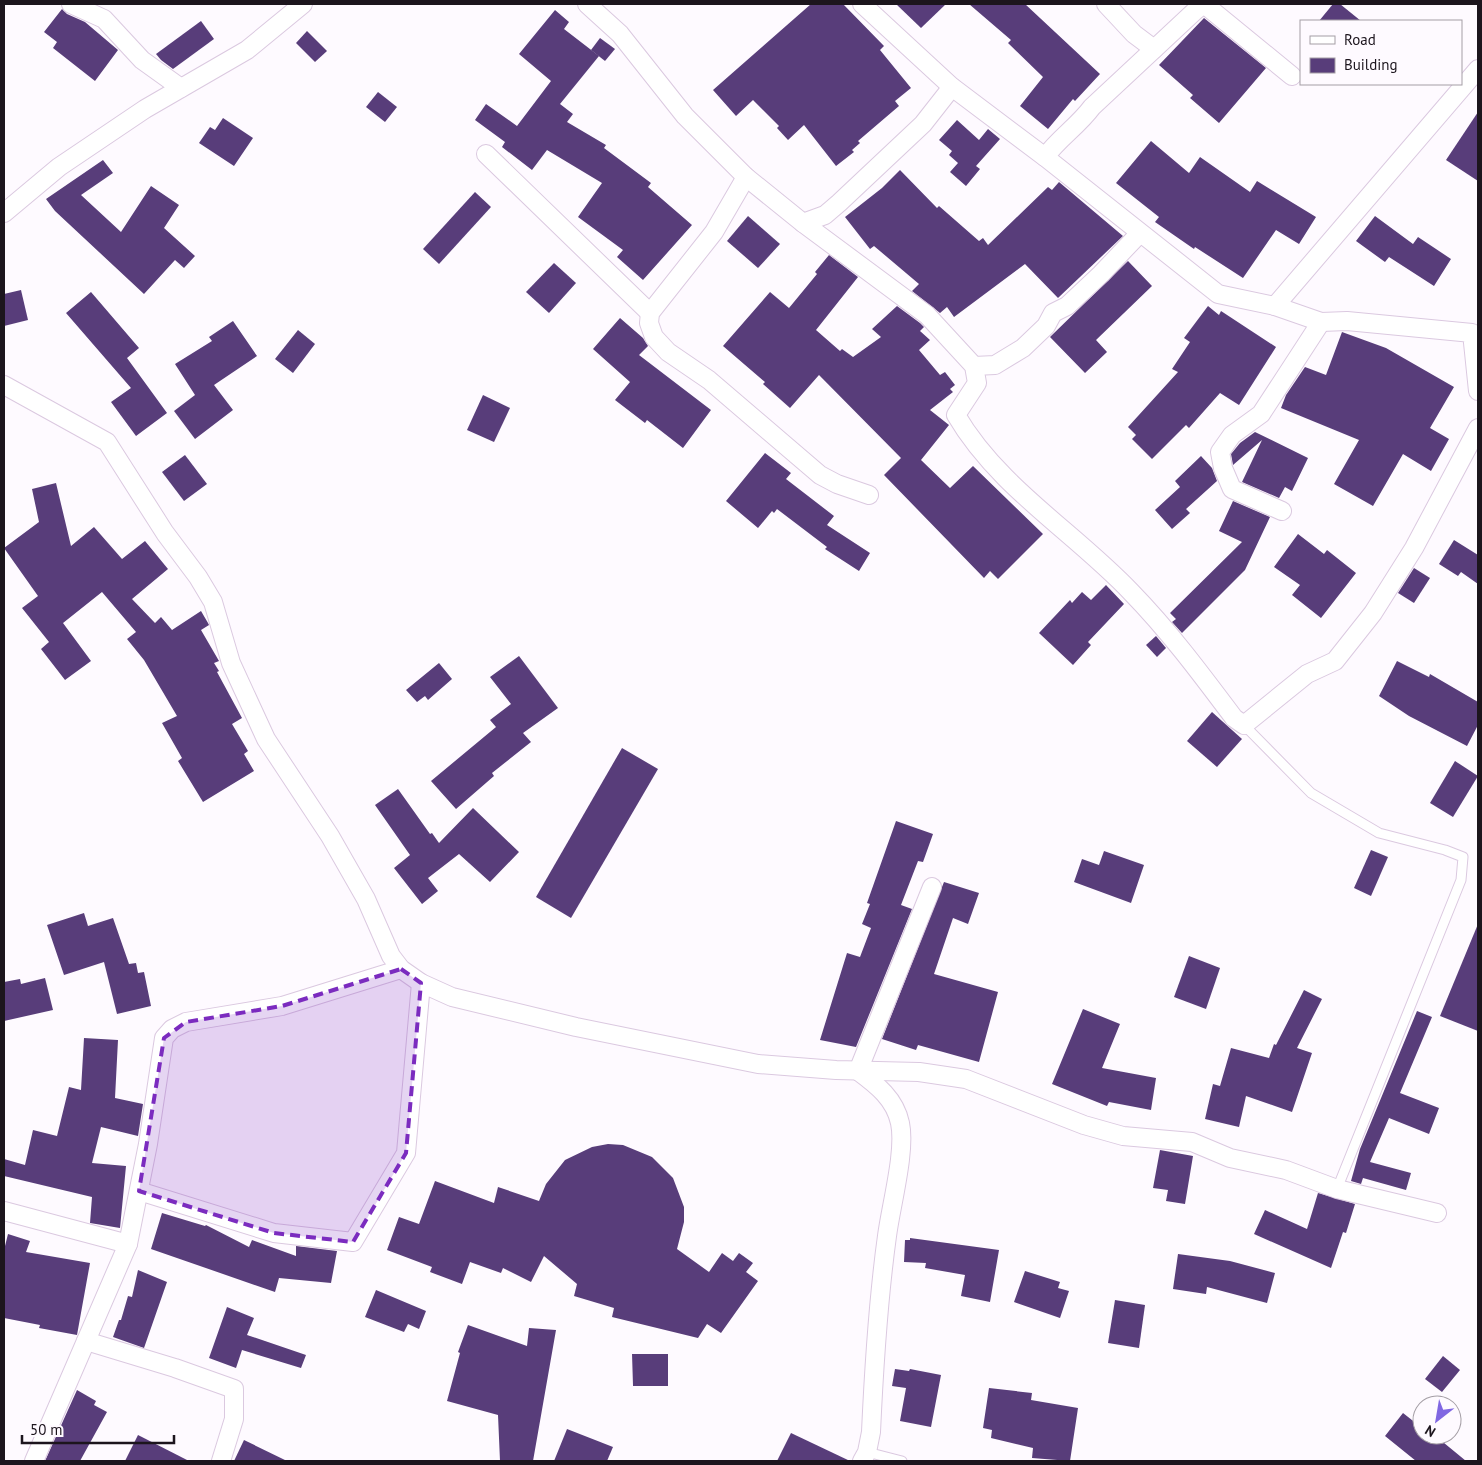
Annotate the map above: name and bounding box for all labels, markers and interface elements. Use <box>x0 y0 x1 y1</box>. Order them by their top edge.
legend <box>1300 20 1462 85</box>
text: Road <box>1344 30 1376 49</box>
text: Building <box>1344 55 1398 74</box>
north arrow <box>1412 1395 1462 1445</box>
scale bar <box>22 1412 175 1444</box>
text: 50 m <box>30 1420 63 1439</box>
text: N <box>1422 1421 1439 1441</box>

